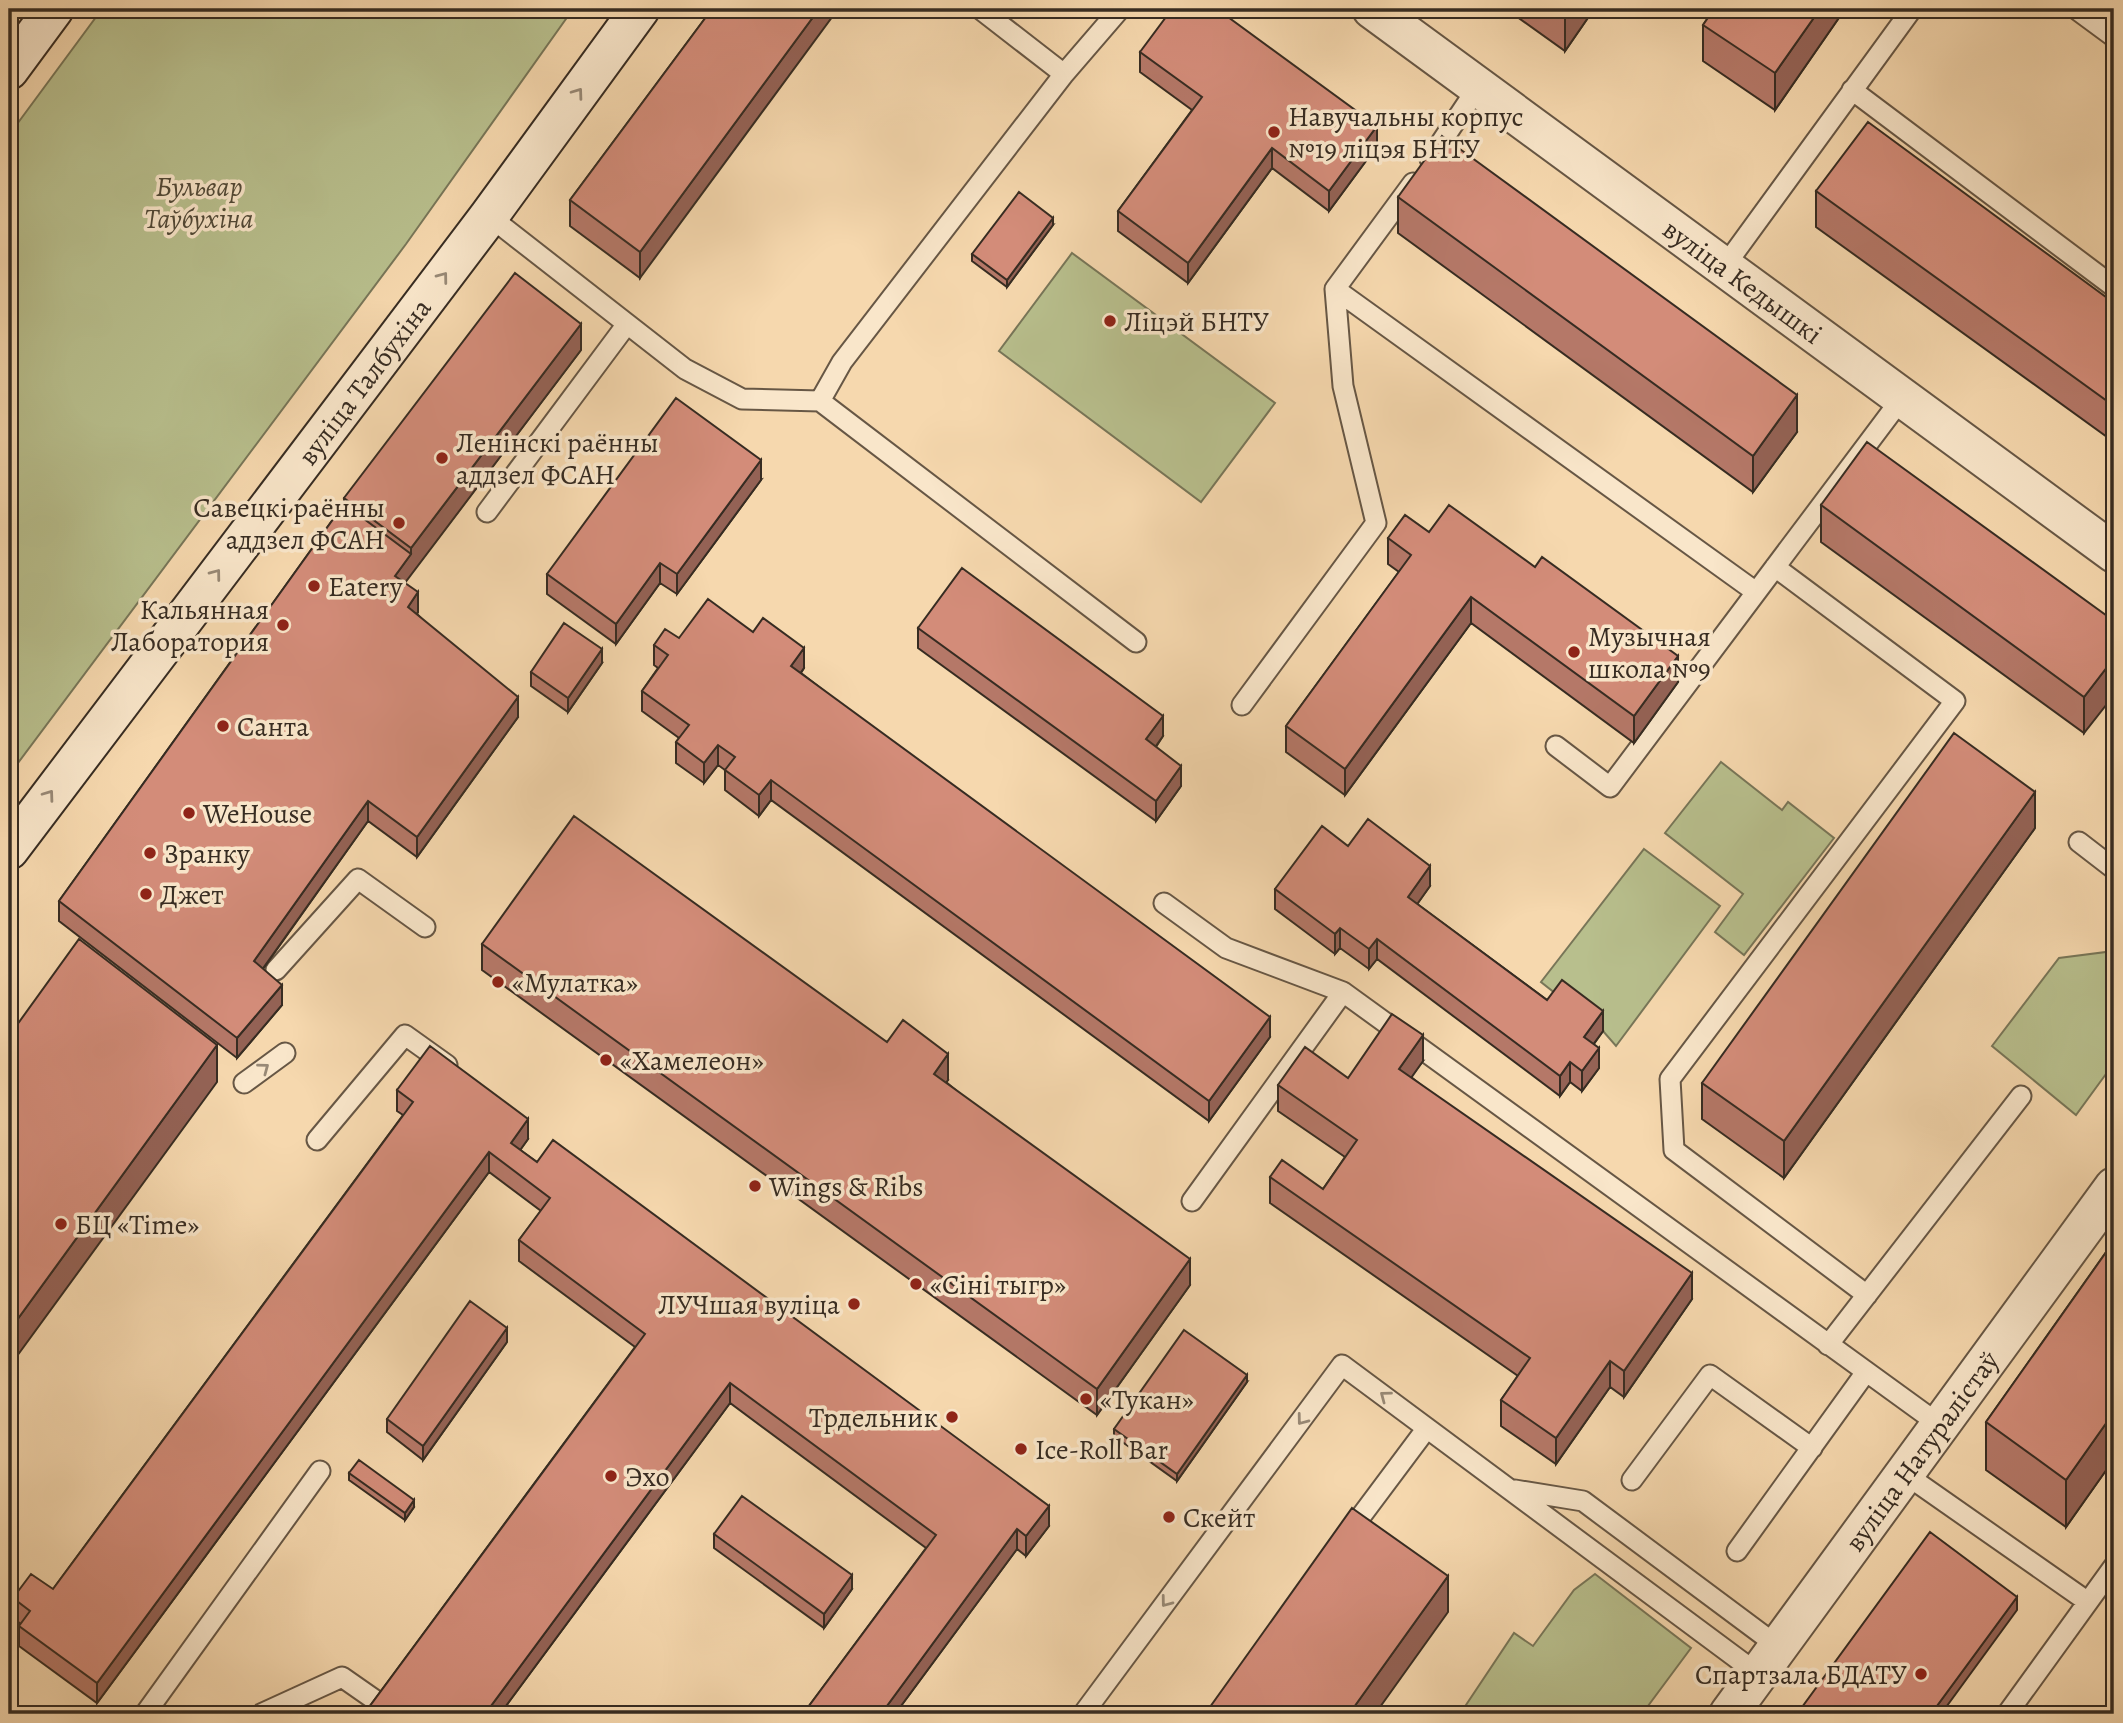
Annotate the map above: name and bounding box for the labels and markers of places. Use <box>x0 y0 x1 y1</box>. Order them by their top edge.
place label: Навучальны корпус №19 ліцэя БНТУ <box>1288 98 1524 168</box>
marker: Навучальны корпус №19 ліцэя БНТУ <box>1266 124 1282 140</box>
place label: Ліцэй БНТУ <box>1124 303 1269 341</box>
marker: Ліцэй БНТУ <box>1102 313 1118 329</box>
place label: Ленінскі раённы аддзел ФСАН <box>456 424 659 494</box>
marker: Ленінскі раённы аддзел ФСАН <box>434 450 450 466</box>
place label: Савецкі раённы аддзел ФСАН <box>193 489 385 559</box>
marker: Савецкі раённы аддзел ФСАН <box>391 515 407 531</box>
place label: Eatery <box>328 568 403 606</box>
marker: Eatery <box>306 578 322 594</box>
place label: Кальянная Лаборатория <box>111 591 269 661</box>
marker: Кальянная Лаборатория <box>275 617 291 633</box>
place label: Музычная школа №9 <box>1588 618 1711 688</box>
marker: Музычная школа №9 <box>1566 644 1582 660</box>
place label: Санта <box>237 708 309 746</box>
marker: Санта <box>215 718 231 734</box>
place label: WeHouse <box>202 795 312 833</box>
marker: WeHouse <box>181 805 197 821</box>
place label: Зранку <box>164 835 250 873</box>
marker: Зранку <box>142 845 158 861</box>
place label: Джет <box>160 876 224 914</box>
marker: Джет <box>138 886 154 902</box>
place label: «Мулатка» <box>512 964 638 1002</box>
marker: «Мулатка» <box>490 974 506 990</box>
place label: «Хамелеон» <box>620 1042 764 1080</box>
marker: «Хамелеон» <box>598 1052 614 1068</box>
place label: Wings & Ribs <box>768 1168 923 1206</box>
marker: Wings & Ribs <box>747 1178 763 1194</box>
place label: БЦ «Time» <box>75 1206 199 1244</box>
marker: БЦ «Time» <box>53 1216 69 1232</box>
place label: «Сіні тыгр» <box>930 1266 1066 1304</box>
marker: «Сіні тыгр» <box>908 1276 924 1292</box>
place label: ЛУЧшая вуліца <box>658 1286 840 1324</box>
marker: ЛУЧшая вуліца <box>846 1296 862 1312</box>
place label: «Тукан» <box>1100 1381 1194 1419</box>
marker: «Тукан» <box>1078 1391 1094 1407</box>
place label: Трдельник <box>809 1399 938 1437</box>
marker: Трдельник <box>944 1409 960 1425</box>
place label: Ice-Roll Bar <box>1035 1431 1169 1469</box>
marker: Ice-Roll Bar <box>1013 1441 1029 1457</box>
place label: Эхо <box>625 1458 670 1496</box>
marker: Эхо <box>603 1468 619 1484</box>
place label: Скейт <box>1183 1499 1256 1537</box>
marker: Скейт <box>1161 1509 1177 1525</box>
place label: Спартзала БДАТУ <box>1695 1656 1907 1694</box>
marker: Спартзала БДАТУ <box>1913 1666 1929 1682</box>

